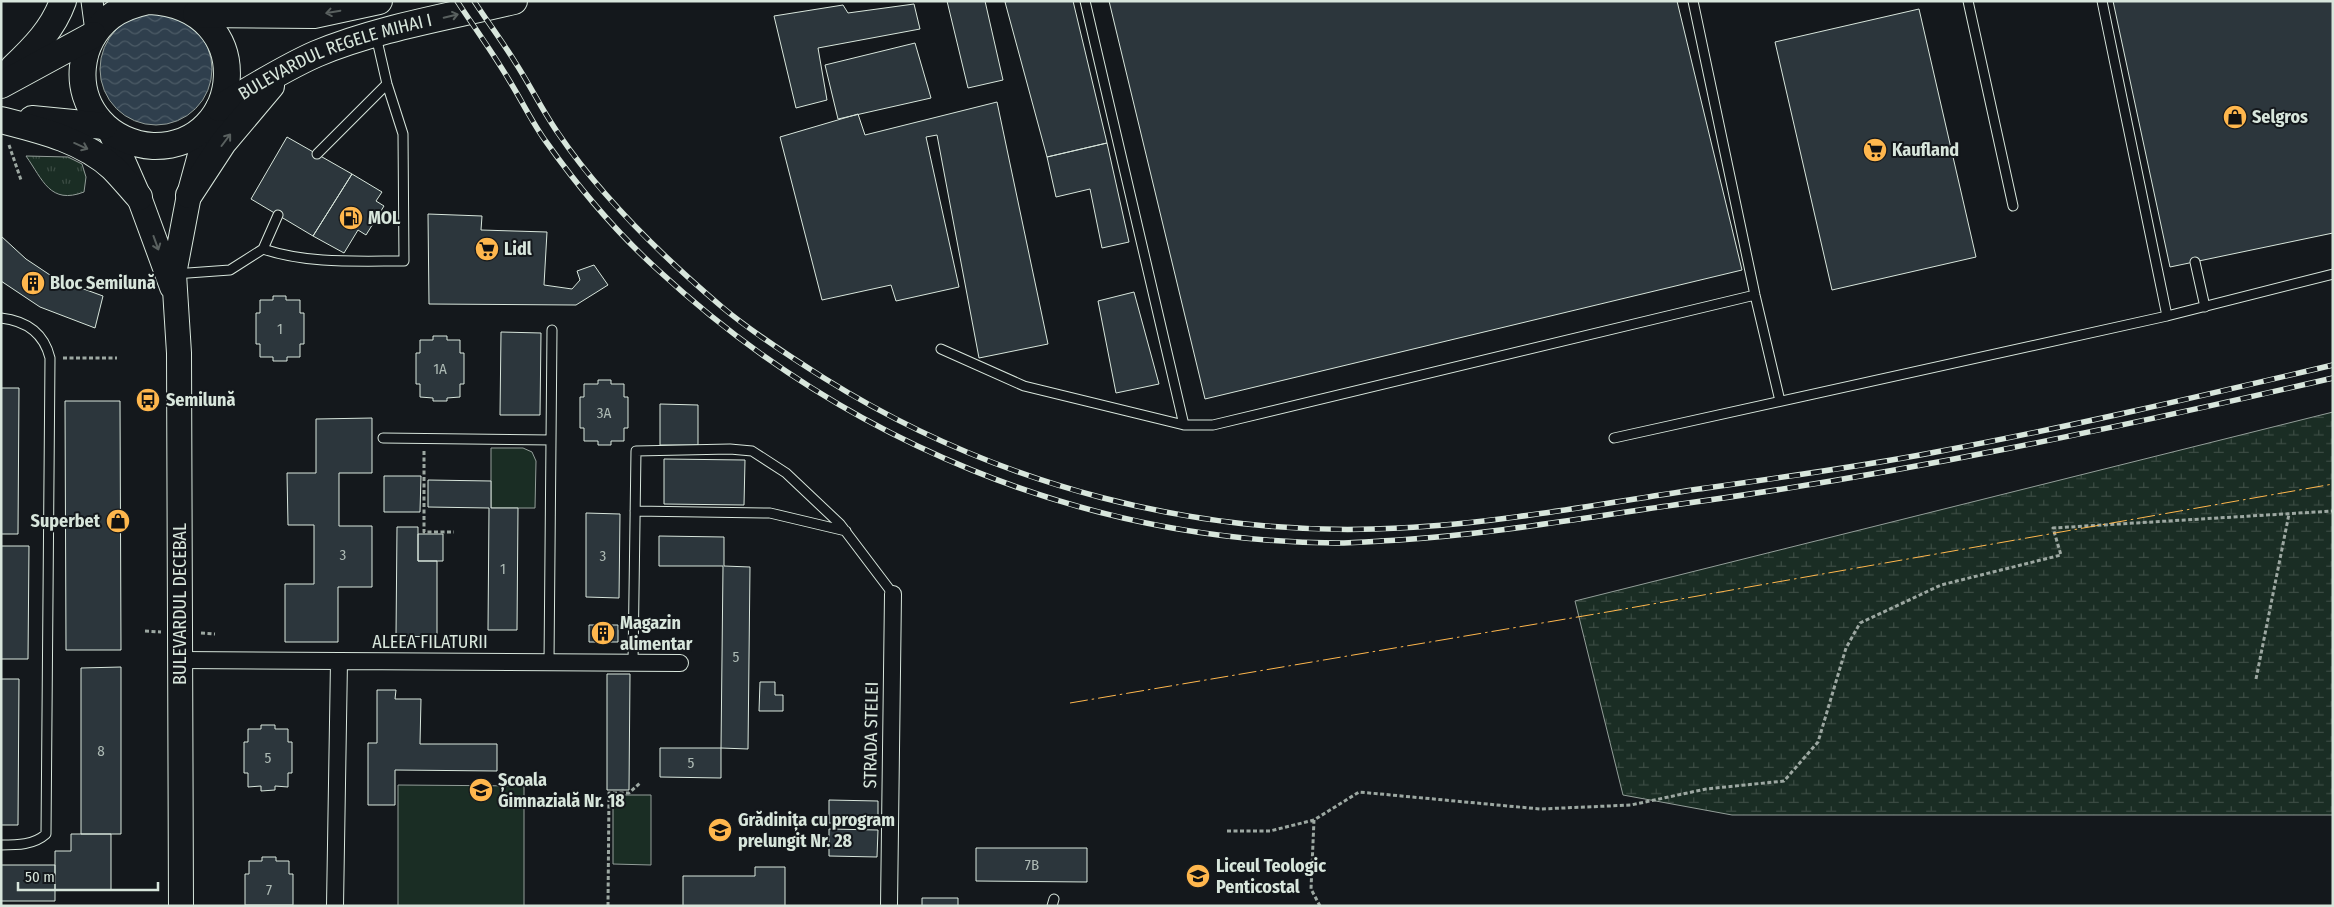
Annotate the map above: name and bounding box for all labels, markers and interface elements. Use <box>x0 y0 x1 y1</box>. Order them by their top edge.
one-way arrow <box>325 8 341 18</box>
street label: BULEVARDUL REGELE MIHAI I <box>234 9 434 105</box>
one-way arrow <box>443 11 459 20</box>
shop icon: Selgros <box>2222 104 2248 130</box>
place label: Selgros <box>2252 106 2308 128</box>
one-way arrow <box>221 133 231 147</box>
supermarket icon: Kaufland <box>1862 137 1888 163</box>
place label: Kaufland <box>1892 139 1959 161</box>
one-way arrow <box>73 142 88 152</box>
fuel station icon: MOL <box>338 205 364 231</box>
place label: MOL <box>368 207 401 229</box>
one-way arrow <box>152 234 161 250</box>
supermarket icon: Lidl <box>474 236 500 262</box>
place label: Lidl <box>504 238 532 260</box>
building icon: Bloc Semilună <box>20 270 46 296</box>
place label: Bloc Semilună <box>50 272 156 294</box>
house number: 1 <box>277 320 283 338</box>
house number: 1A <box>433 360 447 378</box>
bus stop icon: Semilună <box>135 387 161 413</box>
place label: Semilună <box>166 389 236 411</box>
house number: 3A <box>597 404 611 422</box>
shop icon: Superbet <box>105 508 131 534</box>
place label: Superbet <box>31 510 101 532</box>
street label: BULEVARDUL DECEBAL <box>169 523 191 685</box>
house number: 3 <box>340 546 347 564</box>
house number: 3 <box>600 547 607 565</box>
house number: 1 <box>500 560 506 578</box>
place label: Magazin alimentar <box>620 612 693 655</box>
building icon: Magazin alimentar <box>590 620 616 646</box>
street label: ALEEA FILATURII <box>372 631 488 653</box>
house number: 5 <box>733 648 740 666</box>
street label: STRADA STELEI <box>859 682 883 788</box>
house number: 8 <box>97 742 105 760</box>
house number: 5 <box>265 749 272 767</box>
house number: 5 <box>688 754 695 772</box>
place label: Școala Gimnazială Nr. 18 <box>498 769 625 812</box>
school or university icon: Școala Gimnazială Nr. 18 <box>468 777 494 803</box>
place label: Grădinița cu program prelungit Nr. 28 <box>738 809 895 852</box>
school or university icon: Grădinița cu program prelungit Nr. 28 <box>707 817 733 843</box>
place label: Liceul Teologic Penticostal <box>1216 855 1326 898</box>
house number: 7B <box>1025 856 1039 874</box>
scale bar <box>18 860 158 892</box>
school or university icon: Liceul Teologic Penticostal <box>1185 863 1211 889</box>
text: 50 m <box>25 868 55 886</box>
house number: 7 <box>266 881 272 899</box>

